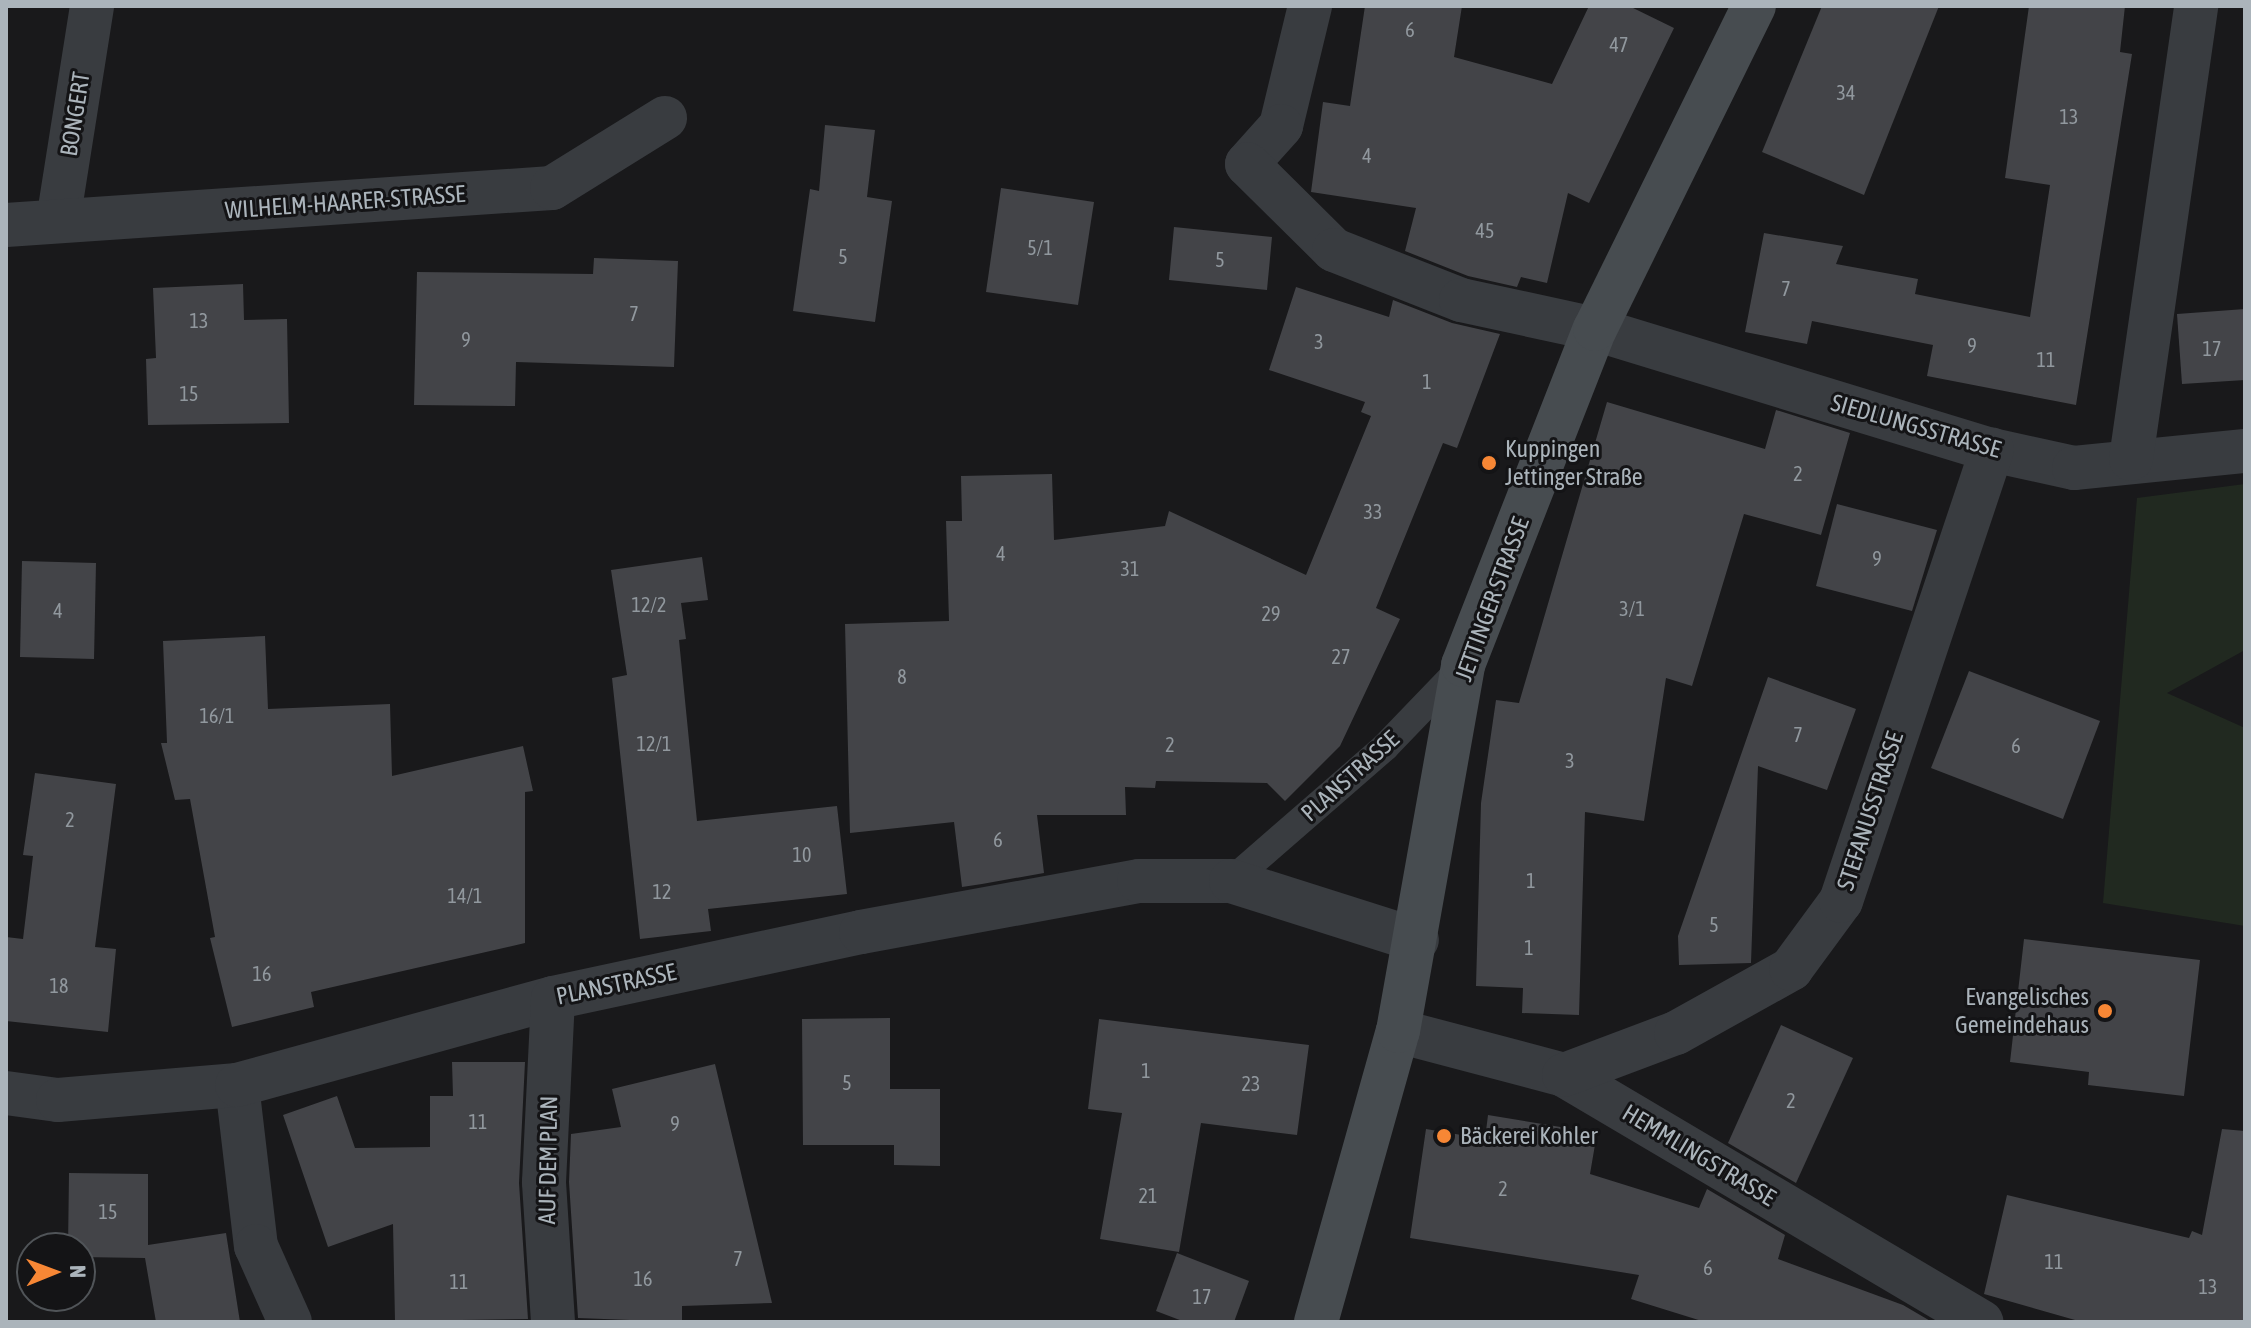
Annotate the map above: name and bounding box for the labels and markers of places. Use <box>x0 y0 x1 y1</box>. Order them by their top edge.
place label: Kuppingen Jettinger Straße <box>1505 435 1643 491</box>
marker: Kuppingen Jettinger Straße <box>1480 454 1498 472</box>
place label: Evangelisches Gemeindehaus <box>1955 983 2089 1039</box>
marker: Evangelisches Gemeindehaus <box>2096 1002 2114 1020</box>
place label: Bäckerei Kohler <box>1460 1122 1597 1150</box>
marker: Bäckerei Kohler <box>1435 1127 1453 1145</box>

